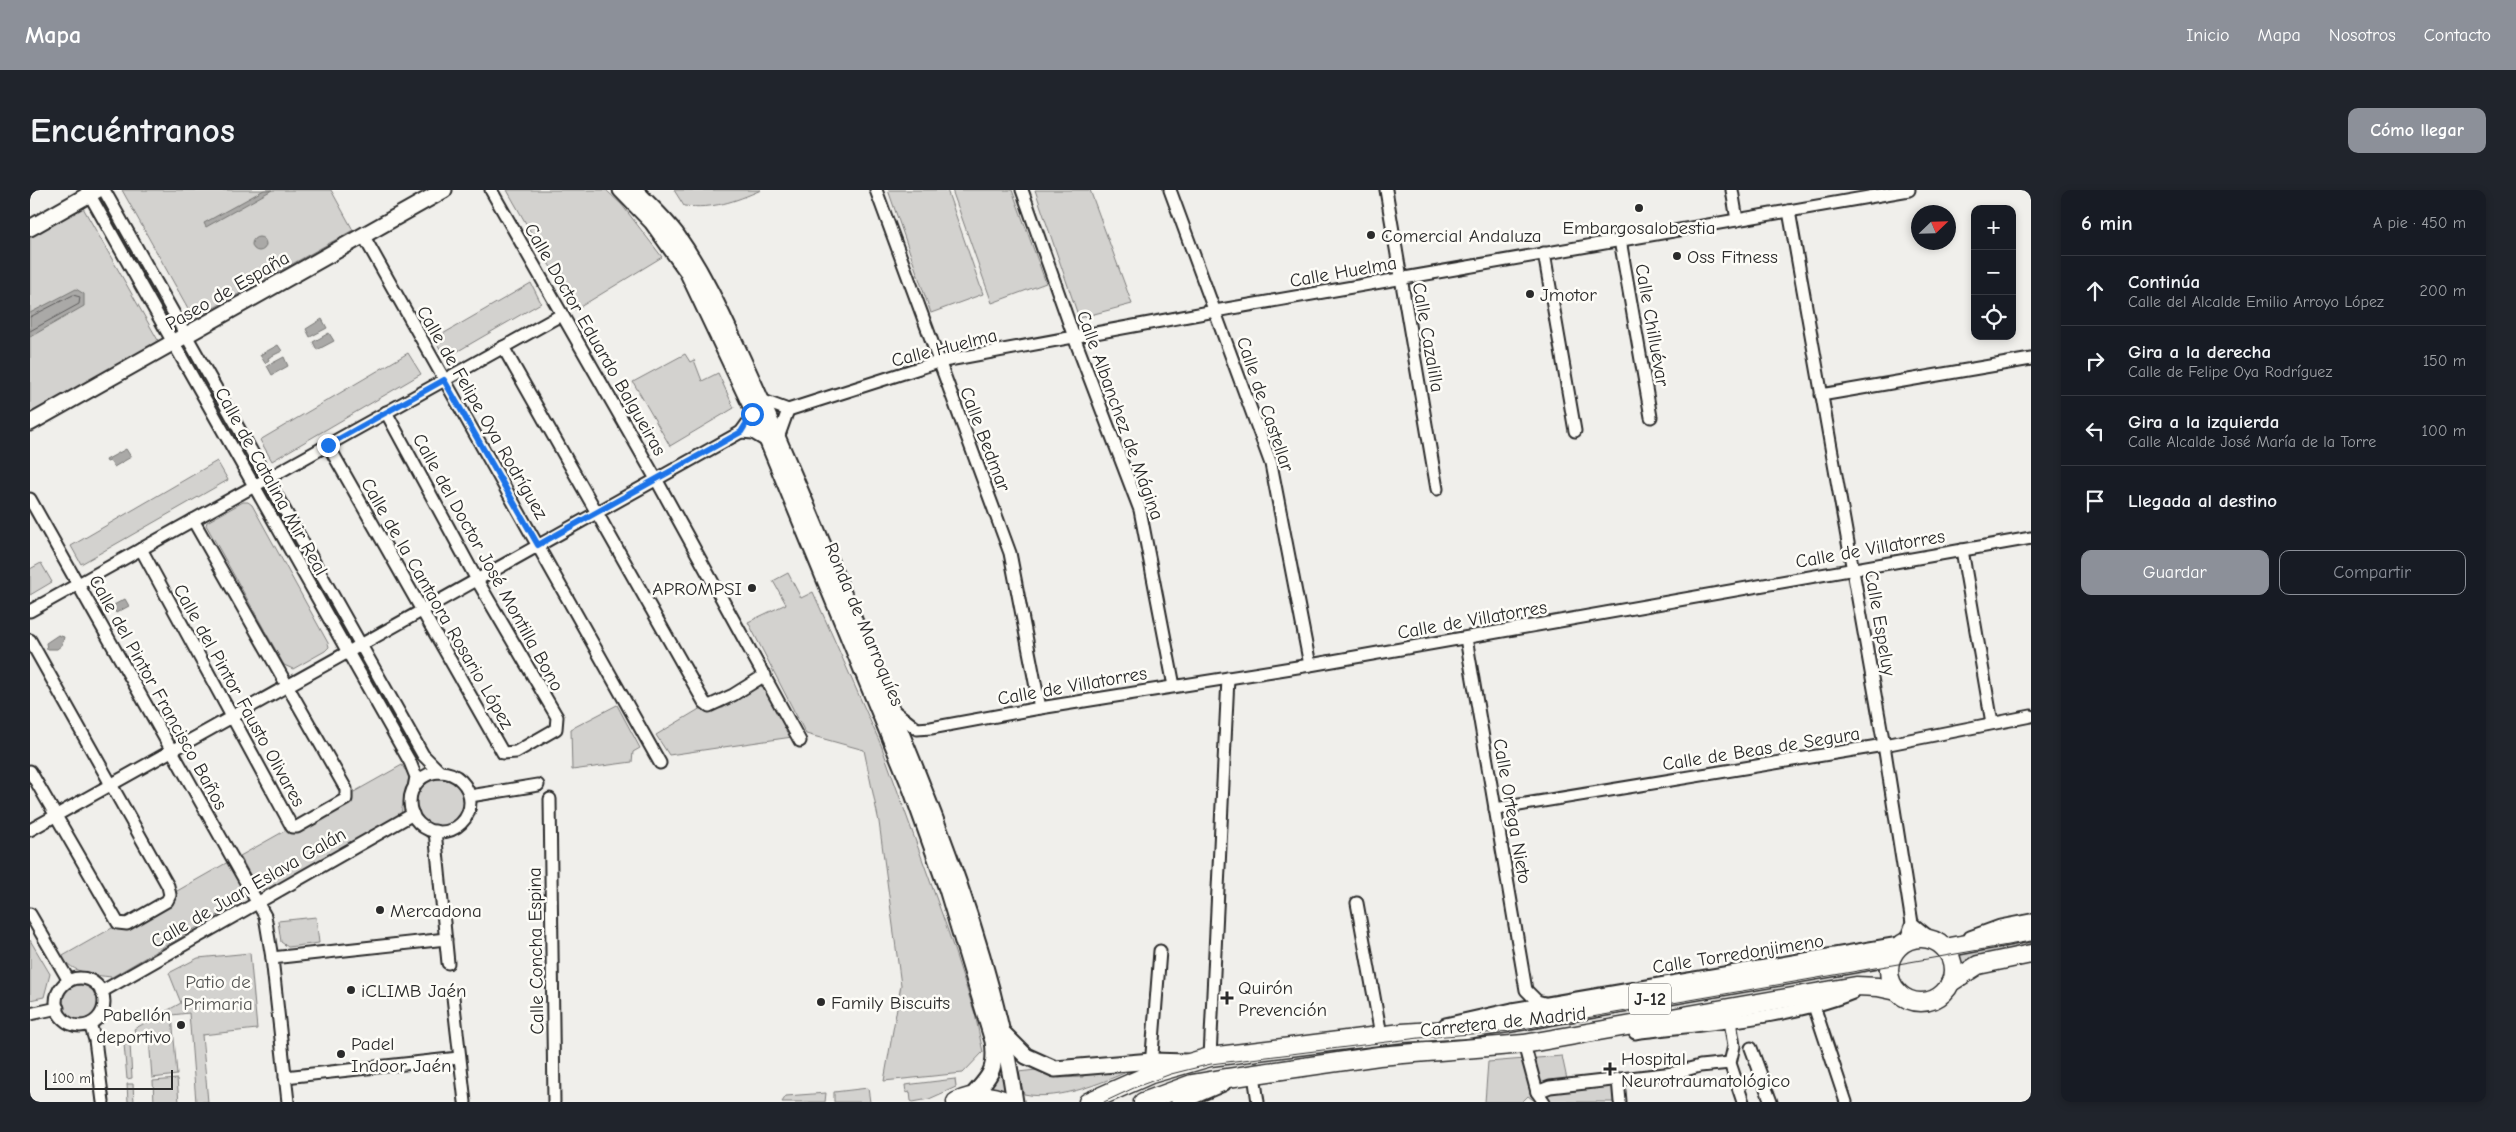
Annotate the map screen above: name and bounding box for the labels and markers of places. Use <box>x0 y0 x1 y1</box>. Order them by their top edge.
marker: Embargosalobestia <box>1633 202 1645 214</box>
place label: Embargosalobestia <box>1562 217 1716 239</box>
place label: Comercial Andaluza <box>1381 225 1542 247</box>
marker: Comercial Andaluza <box>1365 229 1377 241</box>
place label: Oss Fitness <box>1687 246 1778 268</box>
marker: Oss Fitness <box>1671 250 1683 262</box>
place label: Jmotor <box>1540 284 1597 306</box>
marker: Jmotor <box>1524 288 1536 300</box>
place label: APROMPSI <box>652 578 742 600</box>
marker: APROMPSI <box>746 582 758 594</box>
place label: Mercadona <box>390 900 482 922</box>
marker: Mercadona <box>374 904 386 916</box>
place label: Quirón Prevención <box>1238 977 1327 1021</box>
place label: iCLIMB Jaén <box>361 980 467 1002</box>
marker: iCLIMB Jaén <box>345 984 357 996</box>
marker: Quirón Prevención <box>1220 991 1234 1005</box>
place label: Family Biscuits <box>831 992 950 1014</box>
marker: Family Biscuits <box>815 996 827 1008</box>
place label: Pabellón deportivo <box>96 1004 171 1048</box>
marker: Pabellón deportivo <box>175 1019 187 1031</box>
place label: Padel Indoor Jaén <box>351 1033 452 1077</box>
marker: Padel Indoor Jaén <box>335 1048 347 1060</box>
place label: Hospital Neurotraumatológico <box>1621 1048 1790 1092</box>
marker: Hospital Neurotraumatológico <box>1603 1062 1617 1076</box>

